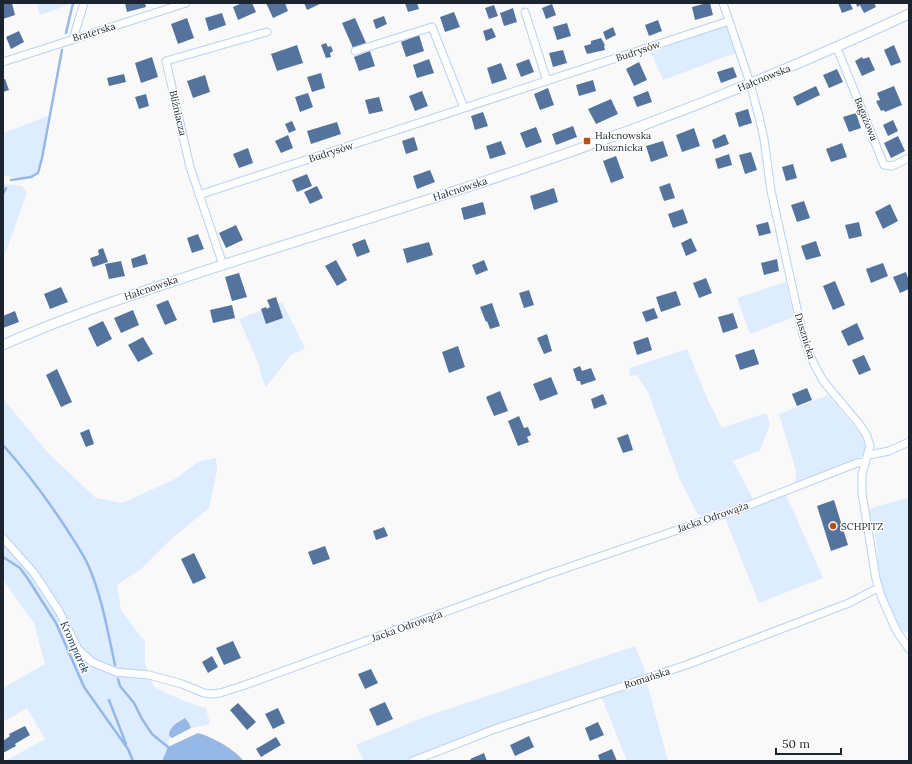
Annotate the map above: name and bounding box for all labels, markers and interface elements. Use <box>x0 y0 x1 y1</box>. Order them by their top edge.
street label: Braterska <box>71 19 117 45</box>
street label: Budrysów <box>614 37 662 65</box>
street label: Hałcnowska <box>736 61 792 95</box>
street label: Bliźniacza <box>166 89 190 137</box>
street label: Bagażowa <box>851 95 881 143</box>
place label: Hałcnowska Dusznicka <box>595 129 651 154</box>
marker: Hałcnowska Dusznicka <box>582 136 592 146</box>
street label: Budrysów <box>307 139 355 165</box>
street label: Hałcnowska <box>431 174 489 204</box>
street label: Hałcnowska <box>122 273 180 303</box>
street label: Dusznicka <box>792 311 818 361</box>
street label: Jacka Odrowąża <box>675 499 750 536</box>
place label: SCHPITZ <box>841 520 883 533</box>
marker: SCHPITZ <box>828 521 838 531</box>
street label: Jacka Odrowąża <box>369 607 444 645</box>
water label: Kromparek <box>57 619 93 676</box>
street label: Romańska <box>622 664 672 692</box>
scale bar <box>776 730 841 756</box>
text: 50 m <box>782 736 810 751</box>

